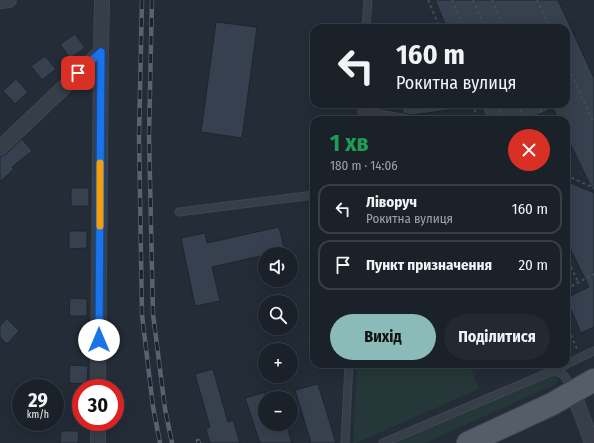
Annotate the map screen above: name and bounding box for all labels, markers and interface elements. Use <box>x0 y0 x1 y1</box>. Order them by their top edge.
text: 160 m <box>396 38 465 71</box>
icon: left <box>330 40 382 92</box>
pin <box>61 56 95 90</box>
icon: arrive <box>67 62 89 84</box>
text: Рокитна вулиця <box>396 72 516 94</box>
text: 1 хв <box>330 129 369 157</box>
button: close <box>508 129 550 171</box>
text: 180 m · 14:06 <box>330 158 398 173</box>
text: Ліворуч <box>366 193 417 211</box>
icon: left <box>332 198 354 220</box>
text: 160 m <box>512 200 548 218</box>
text: Рокитна вулиця <box>366 211 453 226</box>
map controls <box>258 247 298 431</box>
button: sound <box>258 247 298 287</box>
icon: arrive <box>332 254 354 276</box>
text: Пункт призначення <box>366 256 492 274</box>
text: 20 m <box>519 256 548 274</box>
button: search <box>258 295 298 335</box>
button: Вихід <box>330 314 436 360</box>
button: Поділитися <box>444 314 550 360</box>
position arrow <box>78 319 120 361</box>
button: + <box>258 343 298 383</box>
speed limit sign: 30 <box>72 379 124 431</box>
text: 29 <box>28 388 48 412</box>
button: − <box>258 391 298 431</box>
text: km/h <box>27 409 49 421</box>

